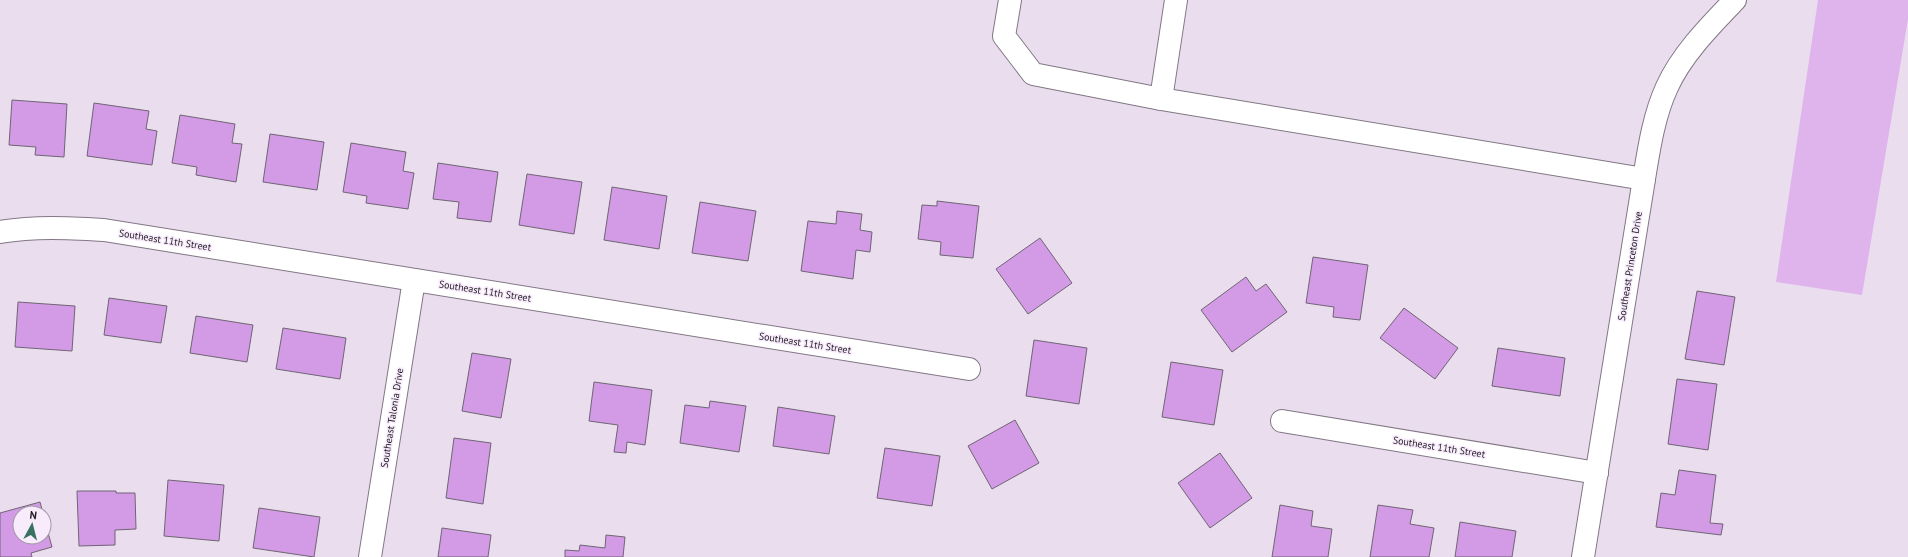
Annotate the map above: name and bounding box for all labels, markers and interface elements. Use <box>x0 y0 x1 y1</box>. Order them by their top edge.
street label: Southeast Princeton Drive <box>1615 210 1645 322</box>
street label: Southeast 11th Street <box>118 226 213 254</box>
street label: Southeast 11th Street <box>438 277 533 305</box>
street label: Southeast 11th Street <box>758 329 853 357</box>
street label: Southeast Talonia Drive <box>378 367 406 469</box>
street label: Southeast 11th Street <box>1392 433 1487 461</box>
north arrow <box>12 505 52 545</box>
text: N <box>29 508 38 522</box>

